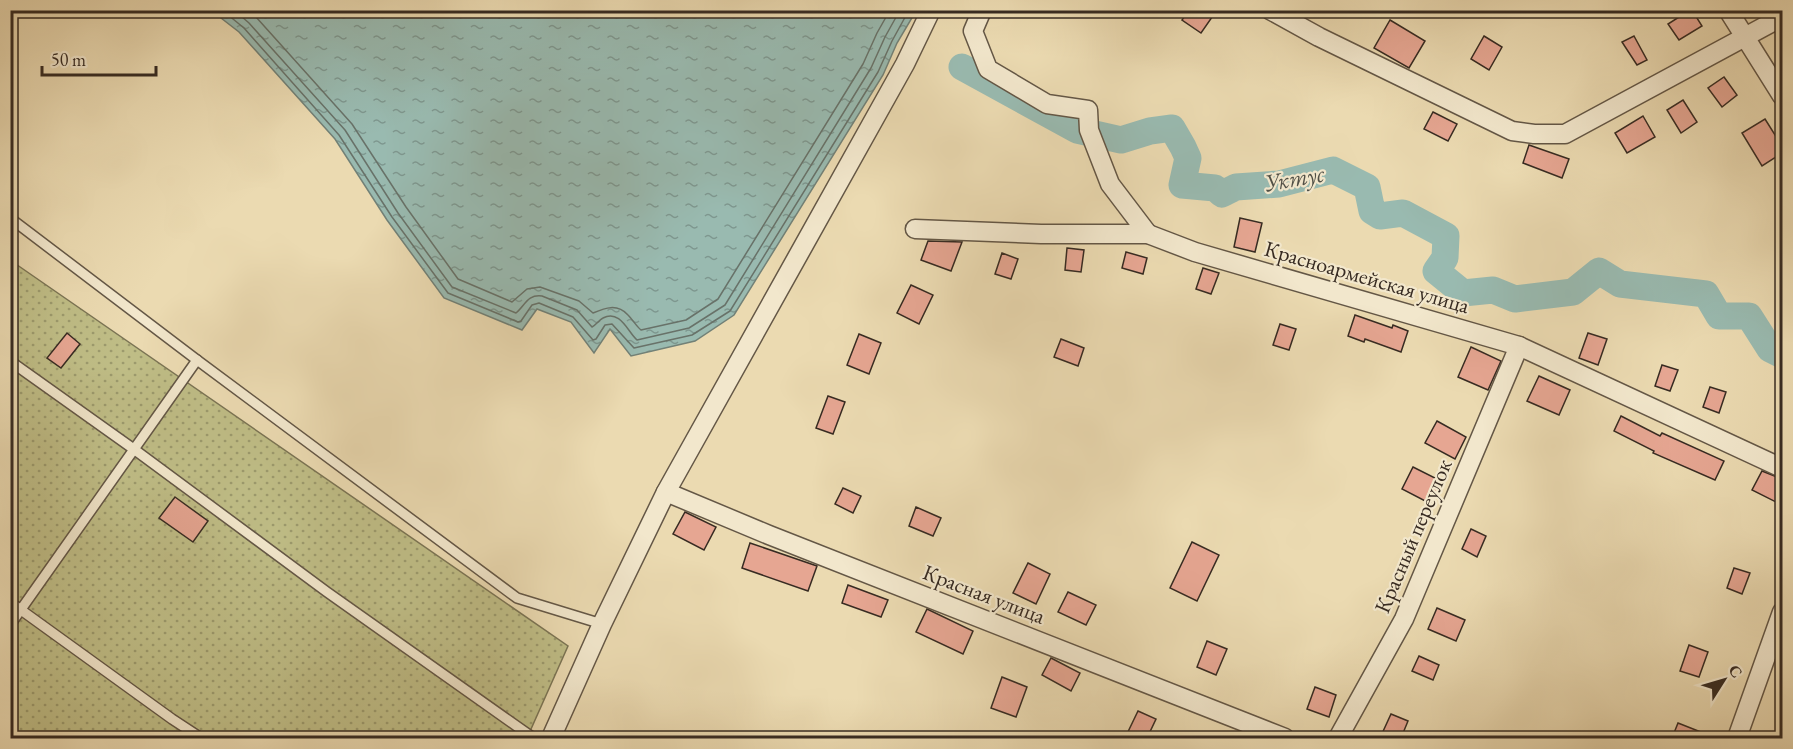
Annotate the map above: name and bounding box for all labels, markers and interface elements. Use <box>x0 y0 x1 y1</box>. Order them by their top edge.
scale bar <box>42 39 156 77</box>
text: 50 m <box>51 48 86 71</box>
water label: Уктус <box>1262 157 1327 198</box>
street label: Красноармейская улица <box>1261 234 1473 320</box>
street label: Красный переулок <box>1368 454 1459 617</box>
street label: Красная улица <box>919 557 1050 631</box>
north arrow <box>1694 650 1754 710</box>
text: С <box>1724 660 1747 682</box>

